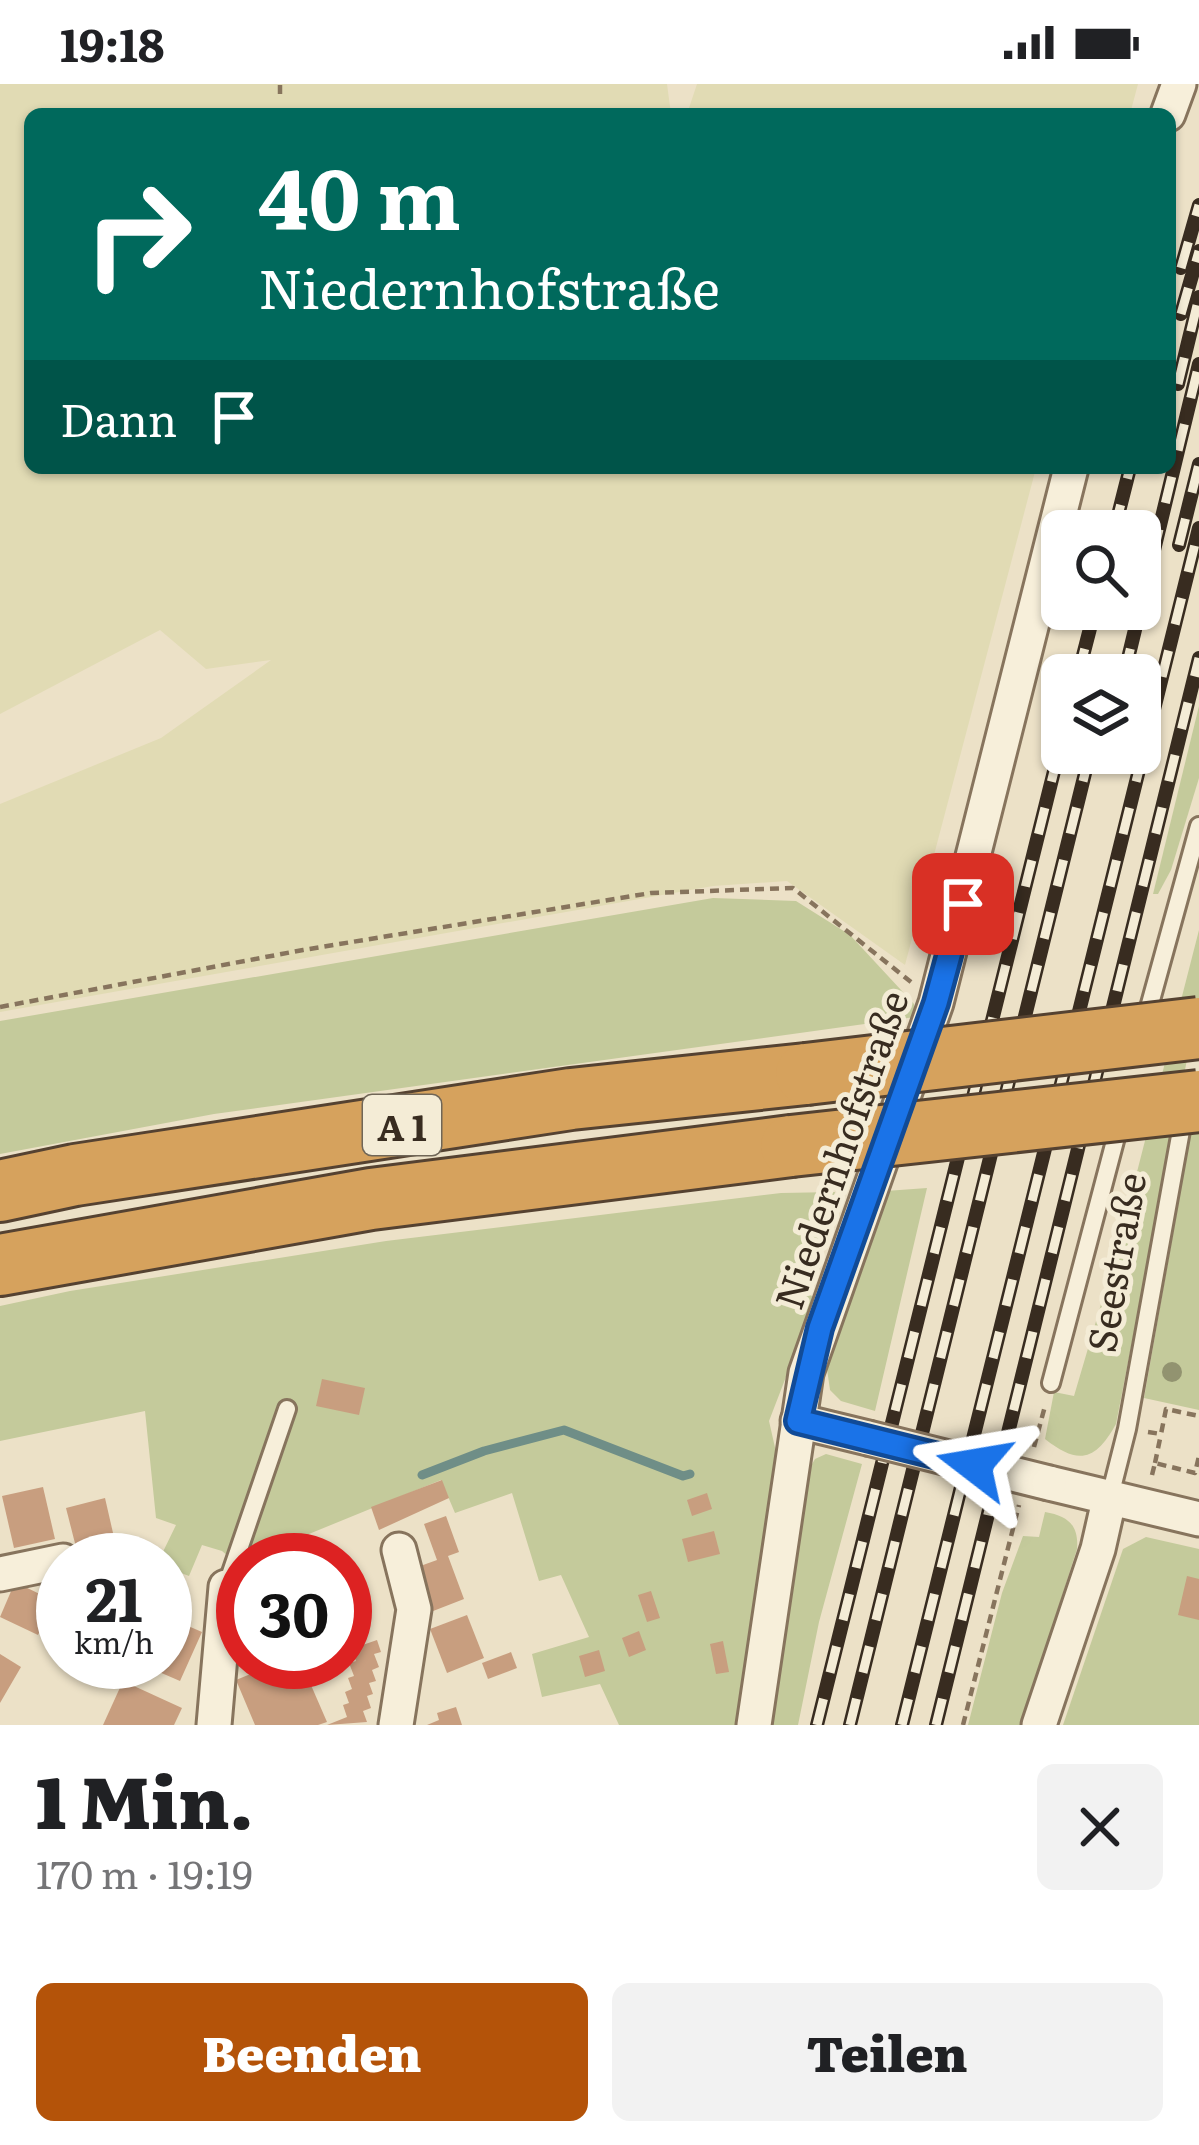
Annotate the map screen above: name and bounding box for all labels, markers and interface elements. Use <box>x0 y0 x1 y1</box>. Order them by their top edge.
text: 19:18 <box>60 9 165 76</box>
text: 40 m <box>258 131 461 256</box>
icon: right <box>60 156 216 312</box>
text: Niedernhofstraße <box>258 245 720 326</box>
text: Dann <box>60 384 177 451</box>
icon: arrive <box>201 384 267 450</box>
map controls <box>1041 510 1161 774</box>
button: search <box>1041 510 1161 630</box>
button: layers <box>1041 654 1161 774</box>
pin <box>912 853 1014 955</box>
icon: arrive <box>930 871 996 937</box>
street label: Niedernhofstraße <box>757 982 921 1316</box>
road number: A 1 <box>363 1095 441 1155</box>
street label: Seestraße <box>1070 1168 1158 1356</box>
position arrow <box>911 1402 1037 1528</box>
speed limit sign: 30 <box>216 1533 372 1689</box>
text: 21 <box>85 1551 143 1640</box>
text: km/h <box>74 1619 154 1663</box>
text: 1 Min. <box>36 1744 253 1851</box>
button: close <box>1037 1764 1163 1890</box>
text: 170 m · 19:19 <box>36 1843 253 1901</box>
button: Beenden <box>36 1983 588 2121</box>
button: Teilen <box>612 1983 1163 2121</box>

